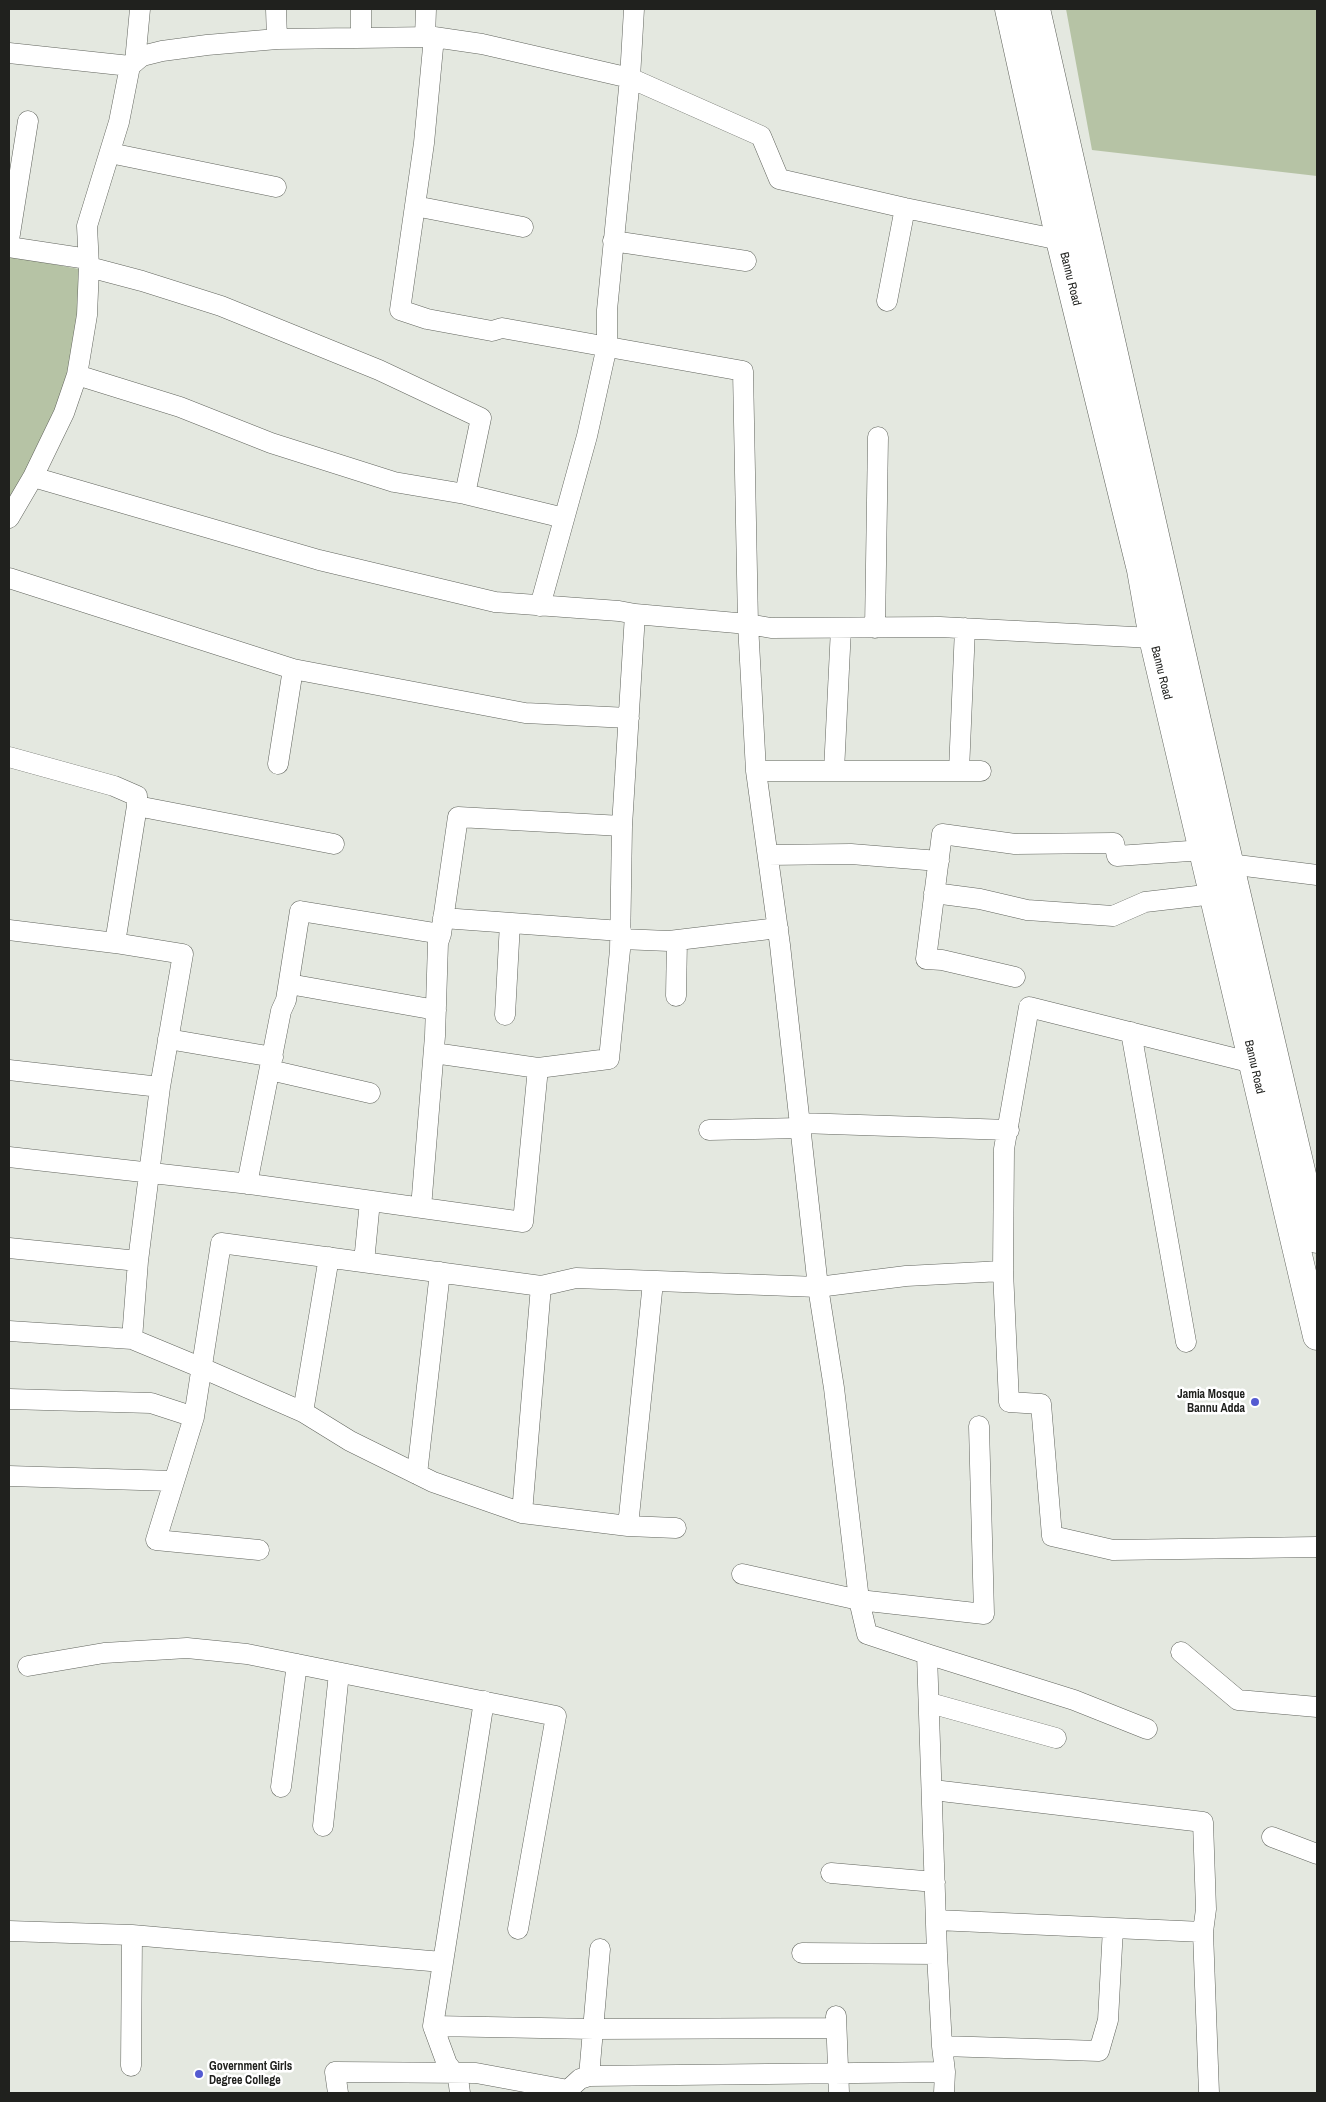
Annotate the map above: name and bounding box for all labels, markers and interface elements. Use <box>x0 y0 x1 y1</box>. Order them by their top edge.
street label: Bannu Road <box>1056 251 1084 307</box>
street label: Bannu Road <box>1147 645 1175 701</box>
street label: Bannu Road <box>1241 1039 1267 1095</box>
place label: Jamia Mosque Bannu Adda <box>1177 1388 1245 1416</box>
marker: Jamia Mosque Bannu Adda <box>1249 1396 1261 1408</box>
place label: Government Girls Degree College <box>209 2060 292 2088</box>
marker: Government Girls Degree College <box>193 2068 205 2080</box>

